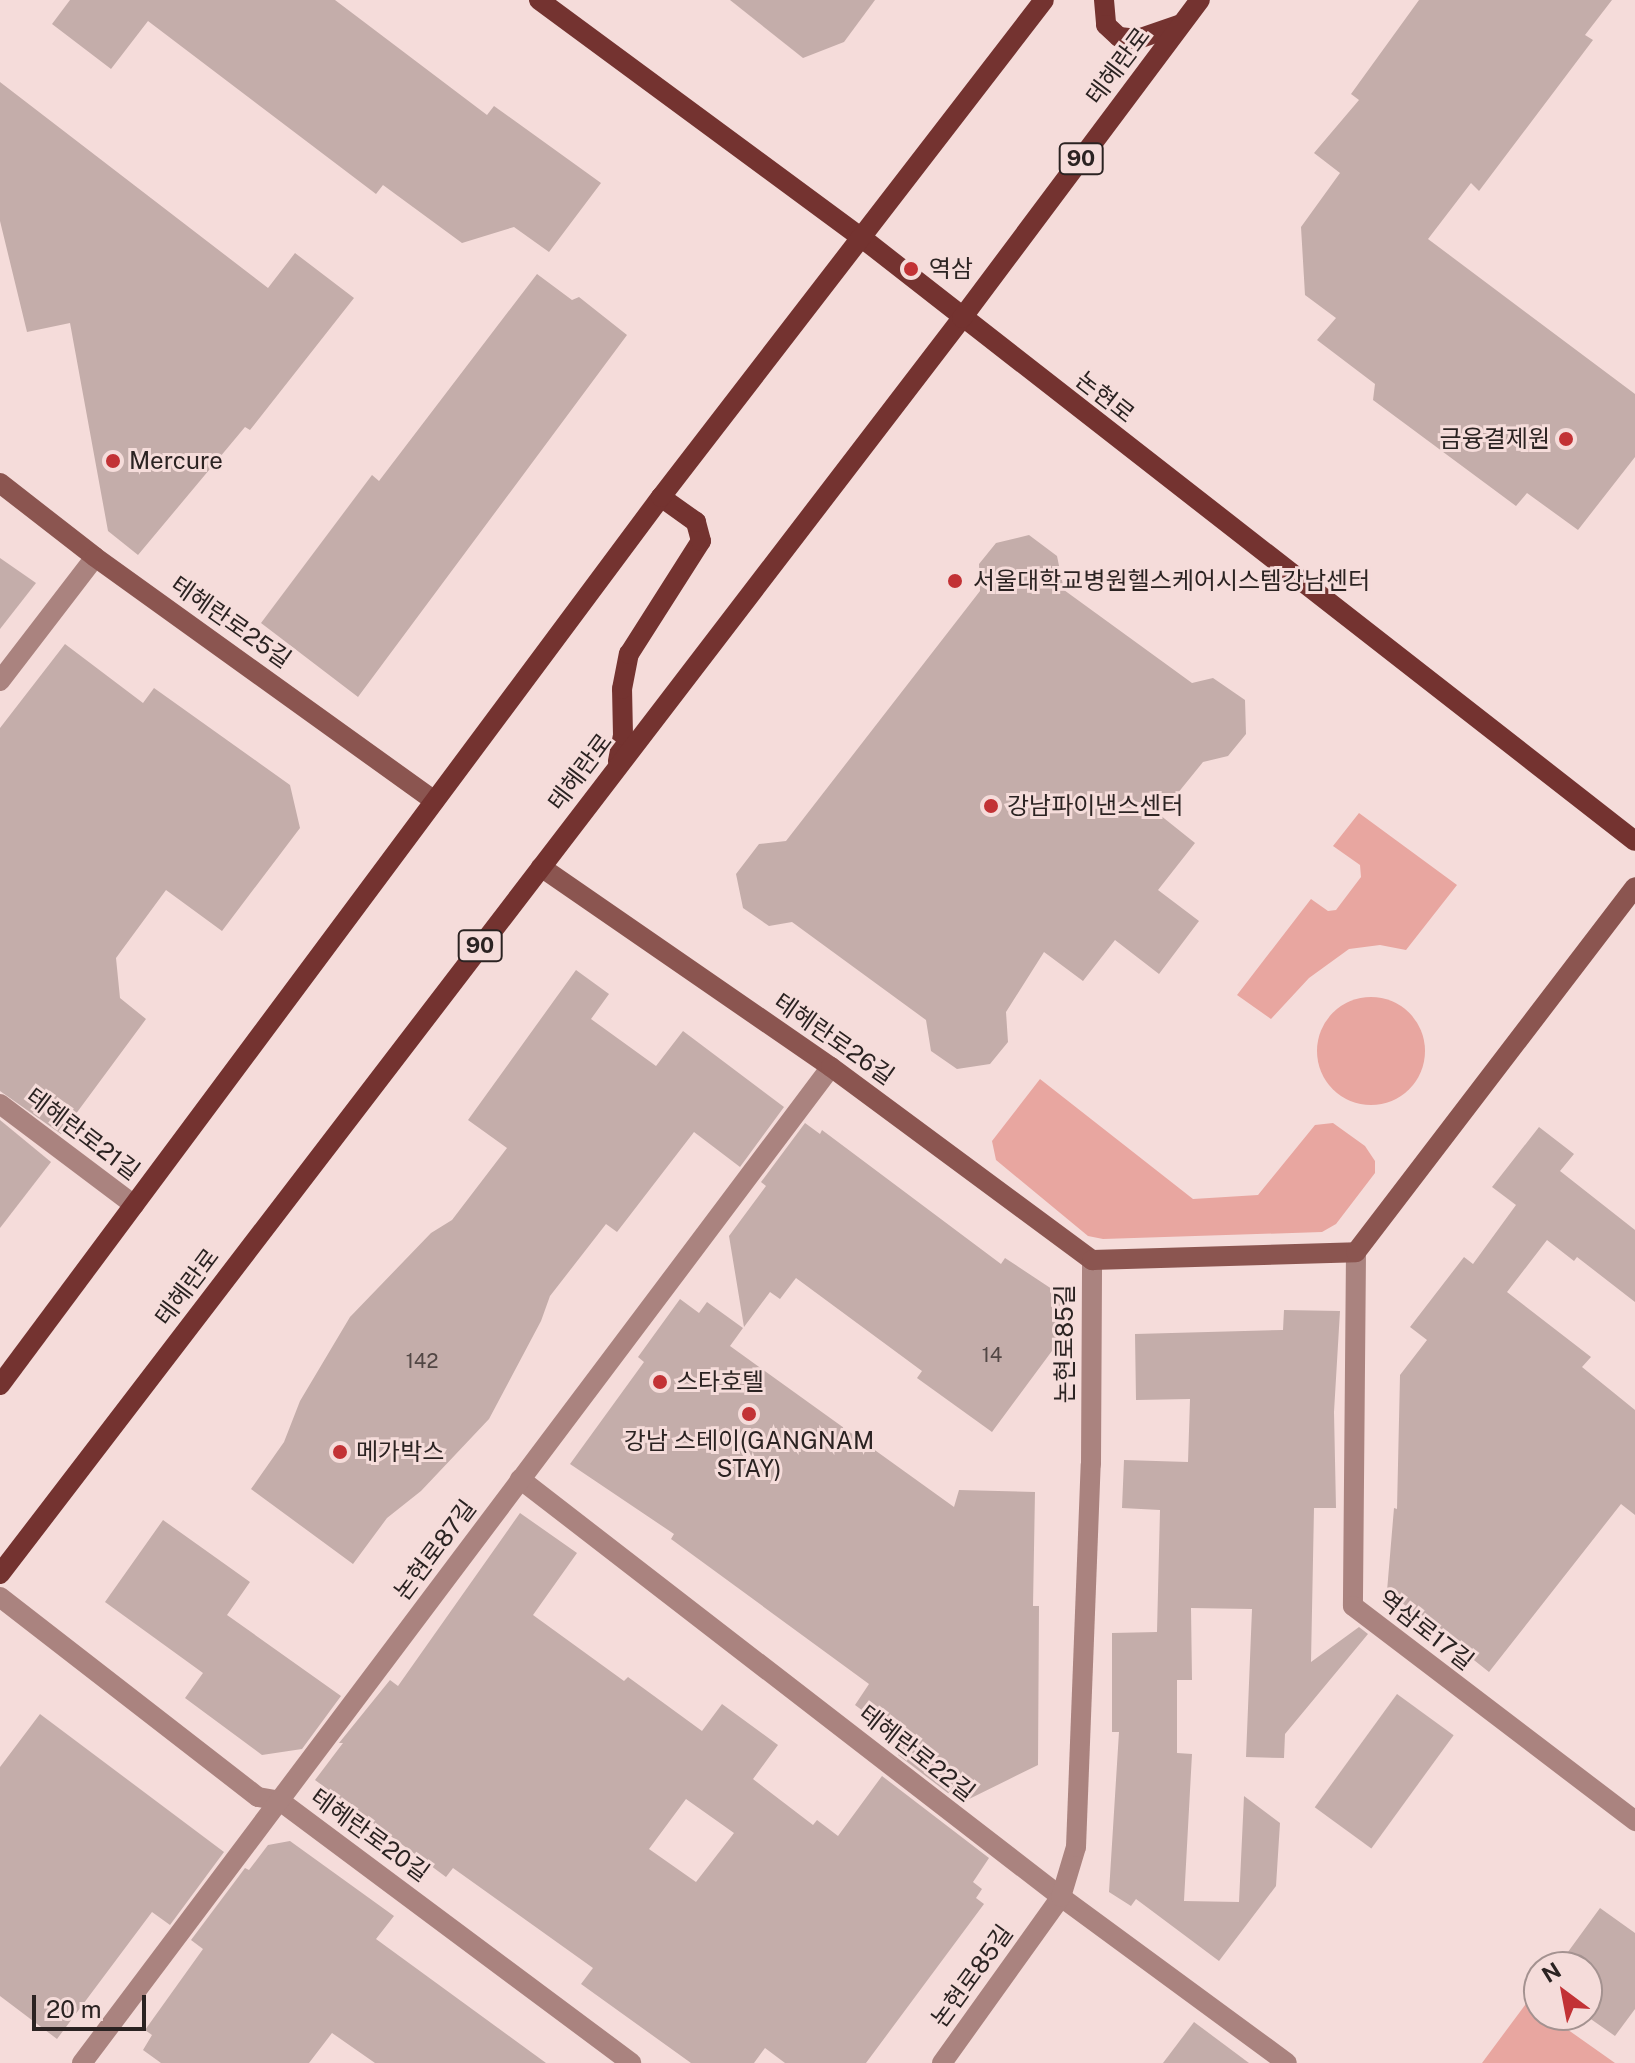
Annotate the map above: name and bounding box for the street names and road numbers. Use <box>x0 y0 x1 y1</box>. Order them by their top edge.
street label: 테헤란로 <box>1080 22 1156 110</box>
road number: 90 <box>1057 141 1105 177</box>
street label: 논현로 <box>1070 365 1140 429</box>
street label: 테헤란로25길 <box>165 570 297 674</box>
street label: 테헤란로 <box>542 728 618 816</box>
road number: 90 <box>456 928 504 964</box>
street label: 테헤란로26길 <box>769 987 899 1091</box>
street label: 테헤란로21길 <box>21 1082 145 1186</box>
street label: 테헤란로 <box>149 1243 225 1331</box>
street label: 논현로85길 <box>1051 1284 1079 1404</box>
street label: 논현로87길 <box>388 1494 482 1606</box>
street label: 역삼로17길 <box>1373 1584 1479 1676</box>
street label: 테헤란로22길 <box>853 1699 981 1807</box>
street label: 테헤란로20길 <box>305 1782 435 1888</box>
street label: 논현로85길 <box>925 1919 1019 2033</box>

